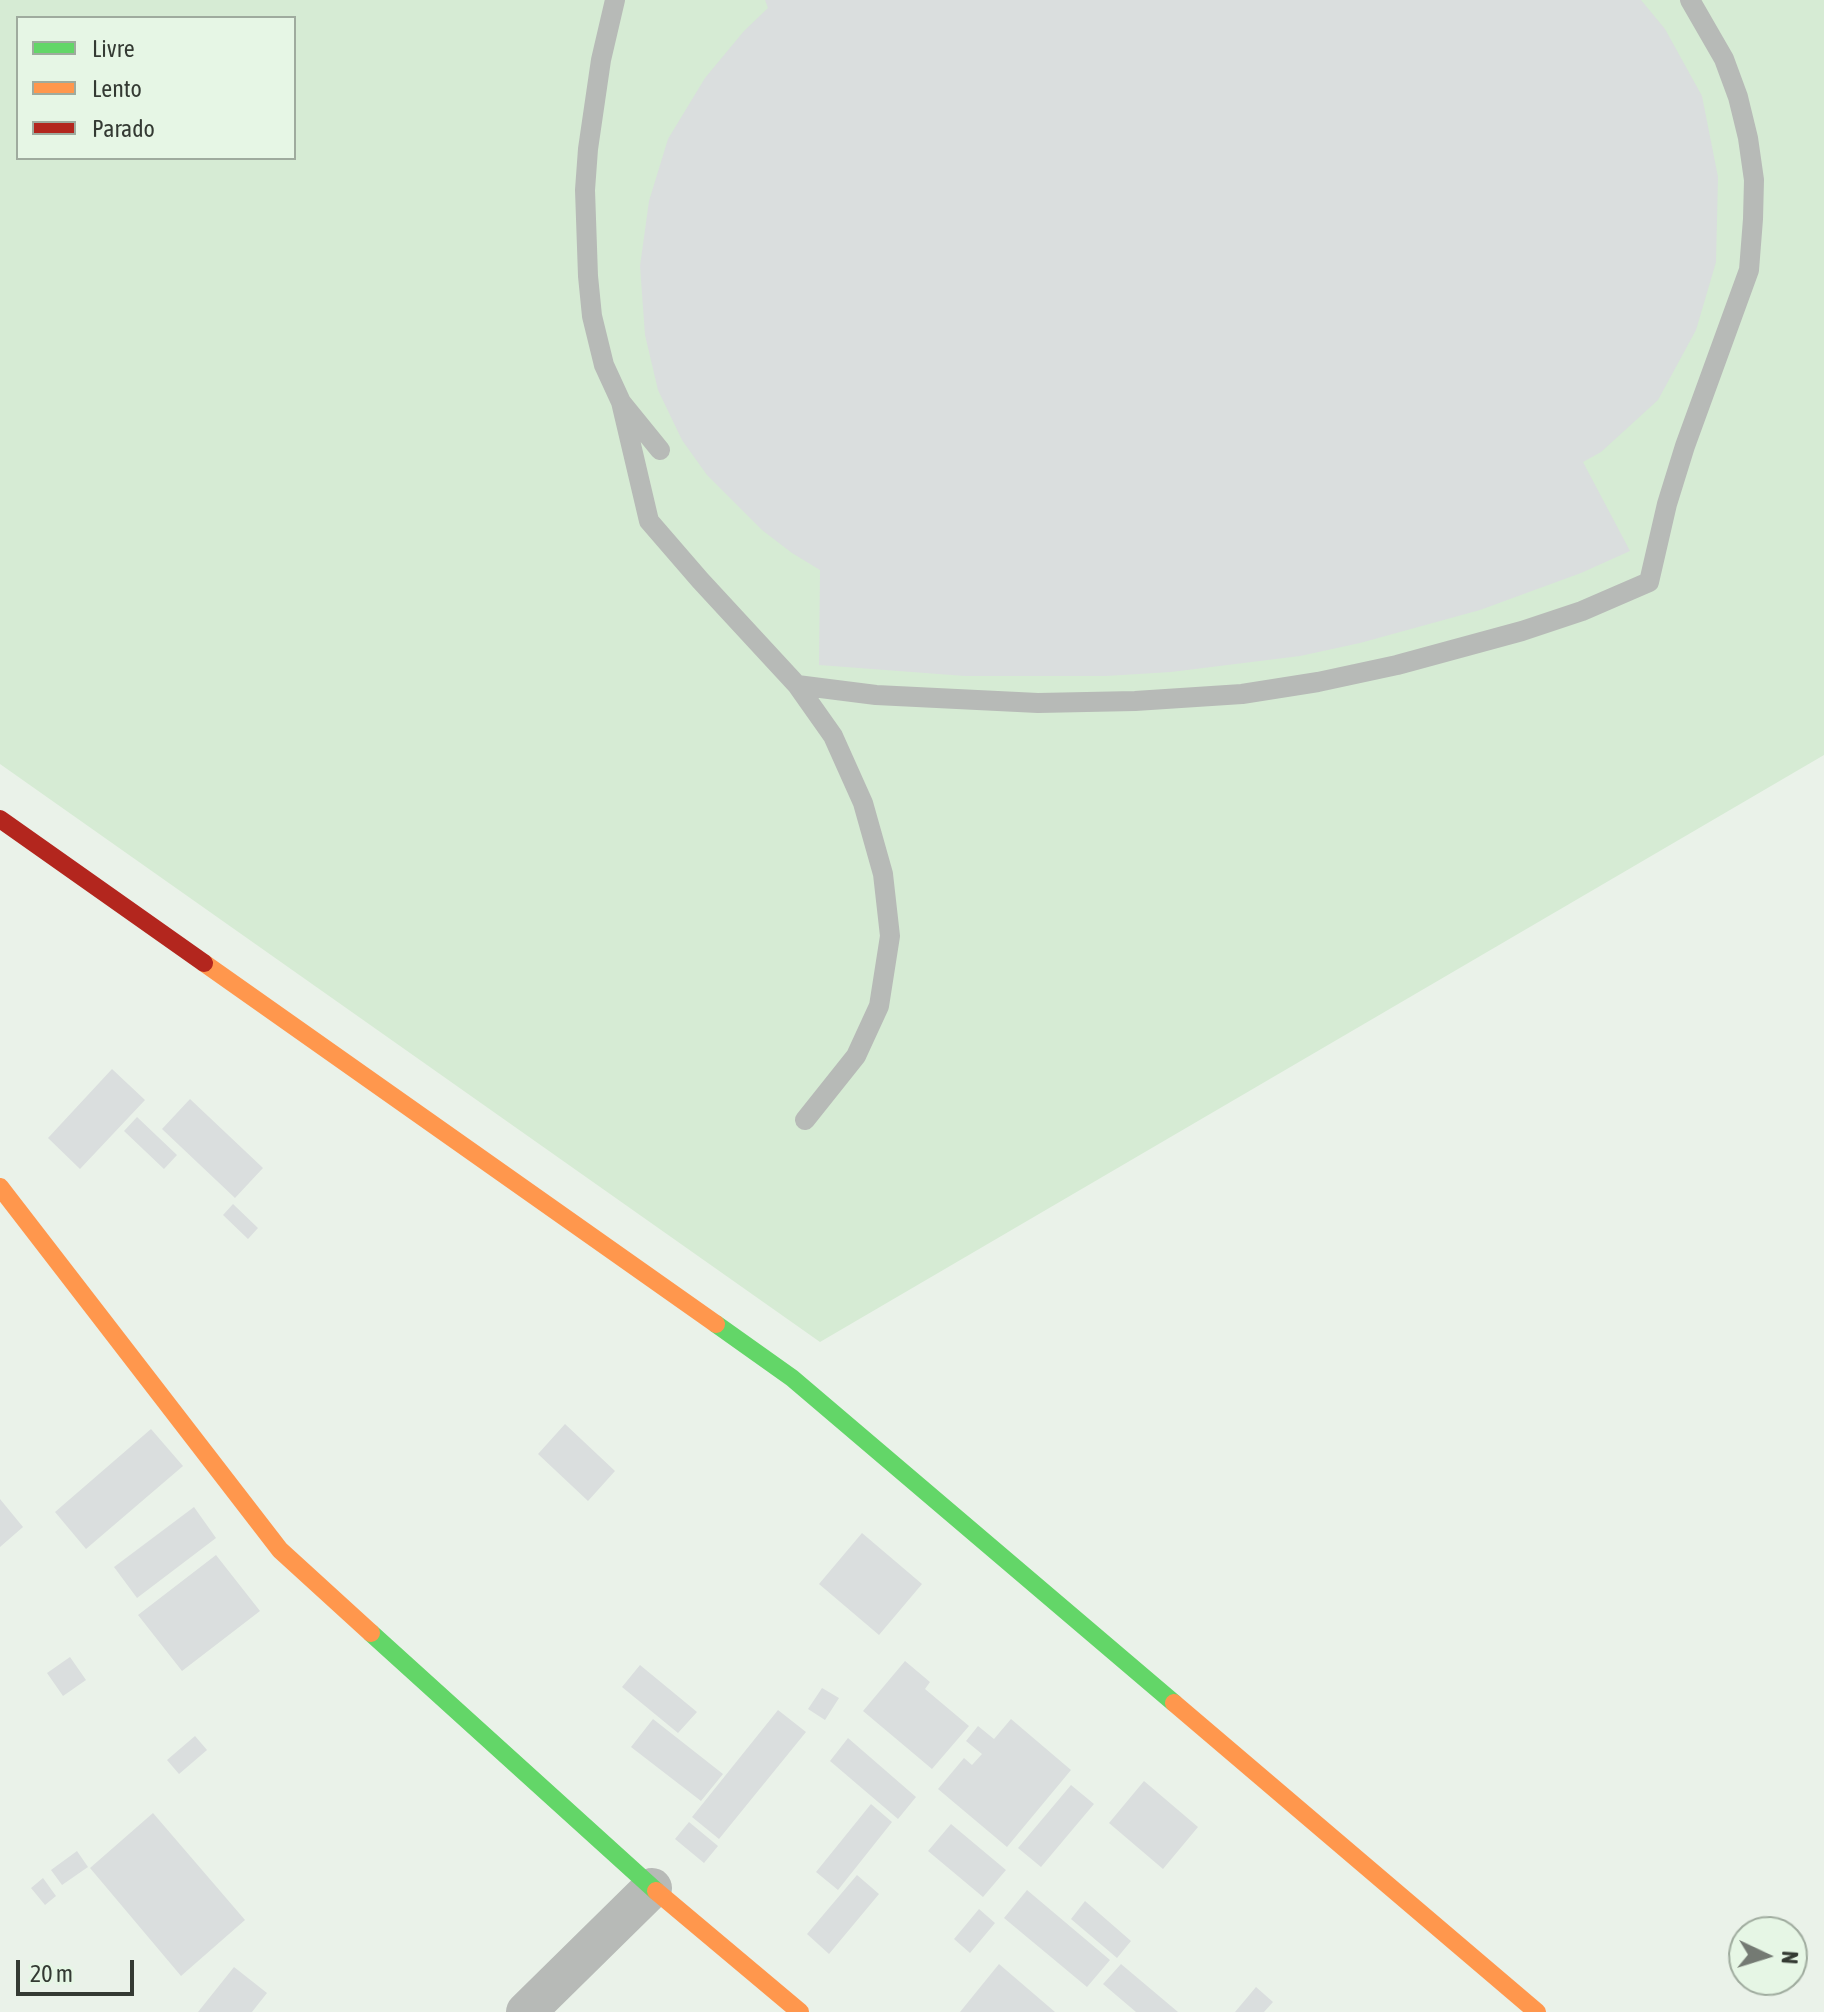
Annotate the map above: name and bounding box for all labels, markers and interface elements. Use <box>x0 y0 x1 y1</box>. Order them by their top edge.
legend <box>16 16 296 160</box>
text: Livre <box>92 35 135 62</box>
text: Lento <box>92 75 142 102</box>
text: Parado <box>92 115 155 142</box>
north arrow <box>1728 1916 1808 1996</box>
scale bar <box>20 1944 138 1994</box>
text: N <box>1777 1950 1803 1965</box>
text: 20 m <box>30 1960 73 1987</box>

